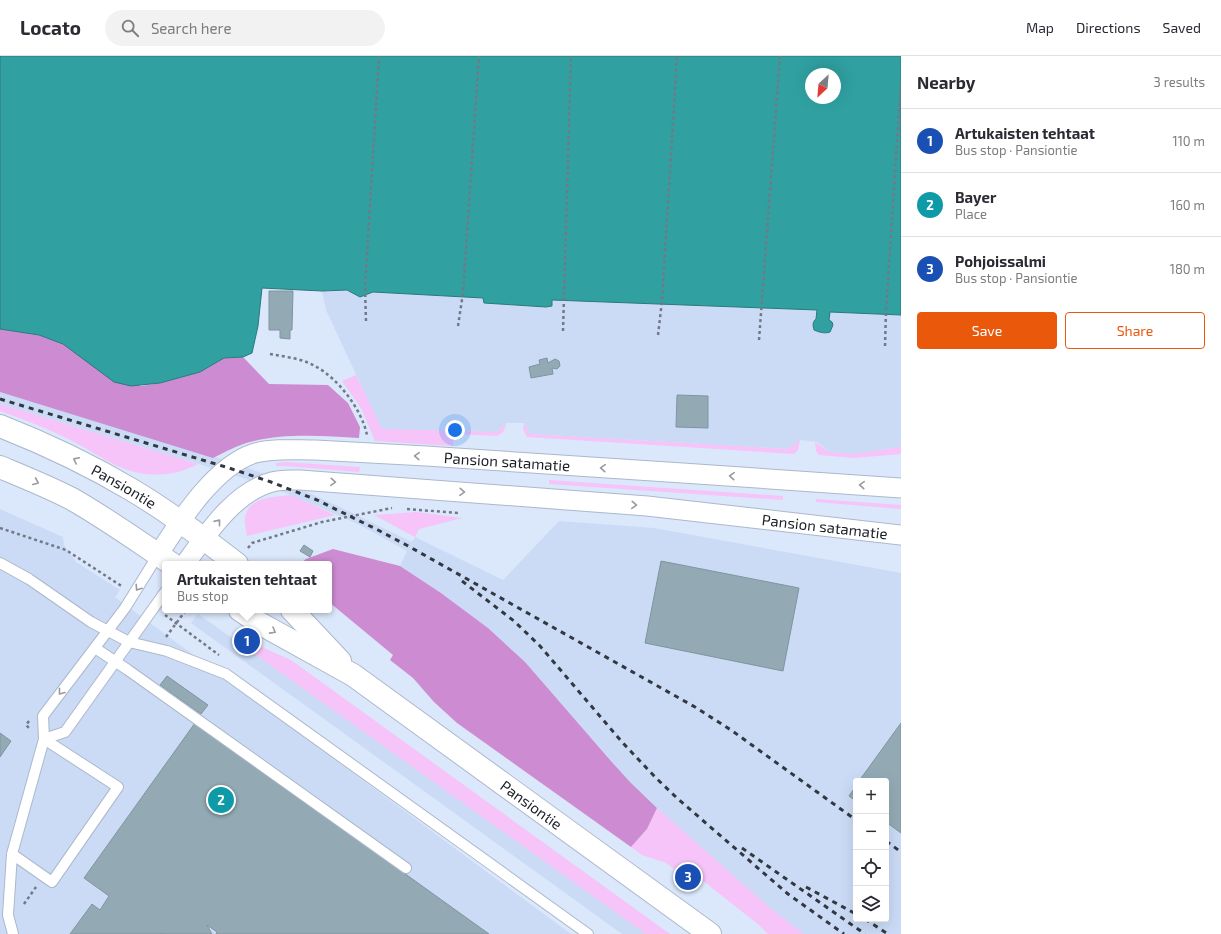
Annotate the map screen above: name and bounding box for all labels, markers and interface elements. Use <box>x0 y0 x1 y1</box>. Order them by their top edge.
search box <box>105 10 385 46</box>
text: Locato <box>20 16 81 39</box>
icon: search <box>119 17 141 39</box>
text: Search here <box>151 19 231 37</box>
text: Map <box>1026 19 1054 36</box>
text: Directions <box>1076 19 1141 36</box>
text: Saved <box>1163 19 1201 36</box>
north arrow <box>805 68 841 104</box>
text: Nearby <box>917 72 975 92</box>
text: 3 results <box>1154 74 1205 90</box>
text: Artukaisten tehtaat <box>955 124 1095 142</box>
text: 1 <box>927 133 933 149</box>
text: 110 m <box>1173 133 1205 149</box>
text: Bus stop · Pansiontie <box>955 142 1078 158</box>
text: Bayer <box>955 188 996 206</box>
text: 2 <box>926 197 934 213</box>
text: 160 m <box>1170 197 1205 213</box>
text: Place <box>955 206 987 222</box>
text: Pohjoissalmi <box>955 252 1046 270</box>
text: 3 <box>926 261 934 277</box>
text: 180 m <box>1170 261 1205 277</box>
text: Bus stop · Pansiontie <box>955 270 1078 286</box>
button: Save <box>917 312 1057 349</box>
button: Share <box>1065 312 1205 349</box>
your location <box>445 420 465 440</box>
street label: Pansion satamatie <box>443 448 571 474</box>
one-way arrow <box>414 452 420 460</box>
one-way arrow <box>72 457 80 464</box>
street label: Pansiontie <box>89 460 160 512</box>
one-way arrow <box>600 463 606 472</box>
one-way arrow <box>729 472 735 481</box>
one-way arrow <box>31 477 39 485</box>
one-way arrow <box>330 478 336 487</box>
one-way arrow <box>859 481 865 490</box>
one-way arrow <box>459 487 465 496</box>
one-way arrow <box>631 500 637 509</box>
street label: Pansion satamatie <box>761 510 889 542</box>
one-way arrow <box>213 519 220 527</box>
popup <box>162 561 332 613</box>
text: Artukaisten tehtaat <box>177 570 317 588</box>
one-way arrow <box>135 584 143 591</box>
text: Bus stop <box>177 588 229 604</box>
pin: 1 <box>234 626 260 656</box>
one-way arrow <box>269 626 276 633</box>
one-way arrow <box>59 688 66 695</box>
street label: Pansiontie <box>497 776 566 833</box>
map controls <box>853 778 889 922</box>
button: + <box>853 778 889 814</box>
pin: 2 <box>208 785 234 815</box>
button: − <box>853 814 889 850</box>
button: locate <box>853 850 889 886</box>
pin: 3 <box>675 862 701 892</box>
button: layers <box>853 886 889 922</box>

